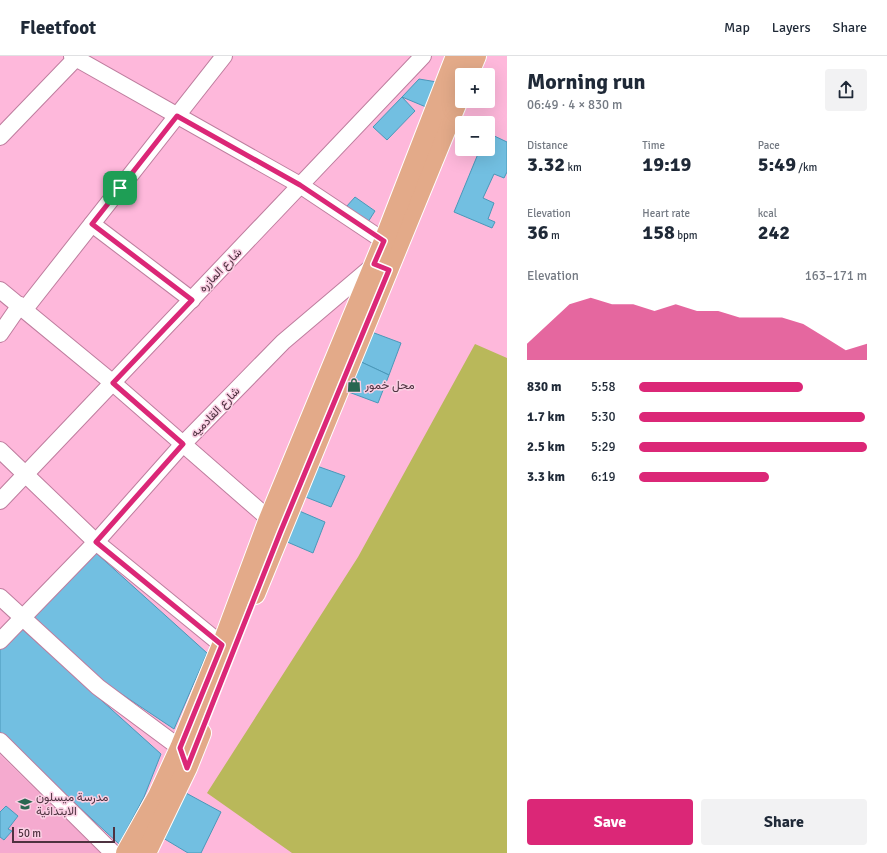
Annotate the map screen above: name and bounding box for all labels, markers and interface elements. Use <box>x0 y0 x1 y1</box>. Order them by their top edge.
text: Fleetfoot <box>20 16 96 40</box>
text: Map <box>724 19 750 36</box>
text: Layers <box>772 19 811 36</box>
text: Share <box>833 19 867 36</box>
map controls <box>455 68 495 156</box>
button: + <box>455 68 495 108</box>
text: Morning run <box>527 68 646 95</box>
button: share <box>825 69 867 111</box>
text: 06:49 · 4 × 830 m <box>527 97 622 113</box>
button: − <box>455 116 495 156</box>
text: Distance <box>527 139 568 152</box>
text: Time <box>642 139 665 152</box>
text: Pace <box>758 139 780 152</box>
text: 3.32 <box>527 152 565 177</box>
text: 19:19 <box>642 152 691 177</box>
text: 5:49 <box>758 152 796 177</box>
text: km <box>565 161 582 174</box>
text: /km <box>796 161 817 174</box>
pin <box>103 171 137 205</box>
icon: arrive <box>109 177 131 199</box>
text: Elevation <box>527 207 571 220</box>
text: Heart rate <box>642 207 690 220</box>
text: kcal <box>758 207 777 220</box>
text: 36 <box>527 220 549 245</box>
text: 158 <box>642 220 675 245</box>
text: 242 <box>758 220 790 245</box>
text: m <box>549 229 560 242</box>
text: bpm <box>675 229 698 242</box>
street label: شارع المازره <box>196 245 246 296</box>
text: Elevation <box>527 268 579 284</box>
text: 163–171 m <box>805 268 867 284</box>
shop icon: محل خمور <box>346 377 362 393</box>
place label: محل خمور <box>364 378 415 393</box>
text: 830 m <box>527 379 561 395</box>
text: 5:58 <box>591 379 616 395</box>
street label: شارع القادميه <box>187 384 244 442</box>
text: 1.7 km <box>527 409 565 425</box>
text: 5:30 <box>591 409 616 425</box>
text: 2.5 km <box>527 439 565 455</box>
text: 5:29 <box>591 439 616 455</box>
text: 3.3 km <box>527 469 565 485</box>
text: 6:19 <box>591 469 616 485</box>
place label: مدرسة ميسلون الابتدائية <box>36 790 108 819</box>
school or university icon: مدرسة ميسلون الابتدائية <box>17 796 33 812</box>
button: Save <box>527 799 693 845</box>
button: Share <box>701 799 867 845</box>
scale bar <box>12 825 115 844</box>
text: 50 m <box>18 827 41 840</box>

